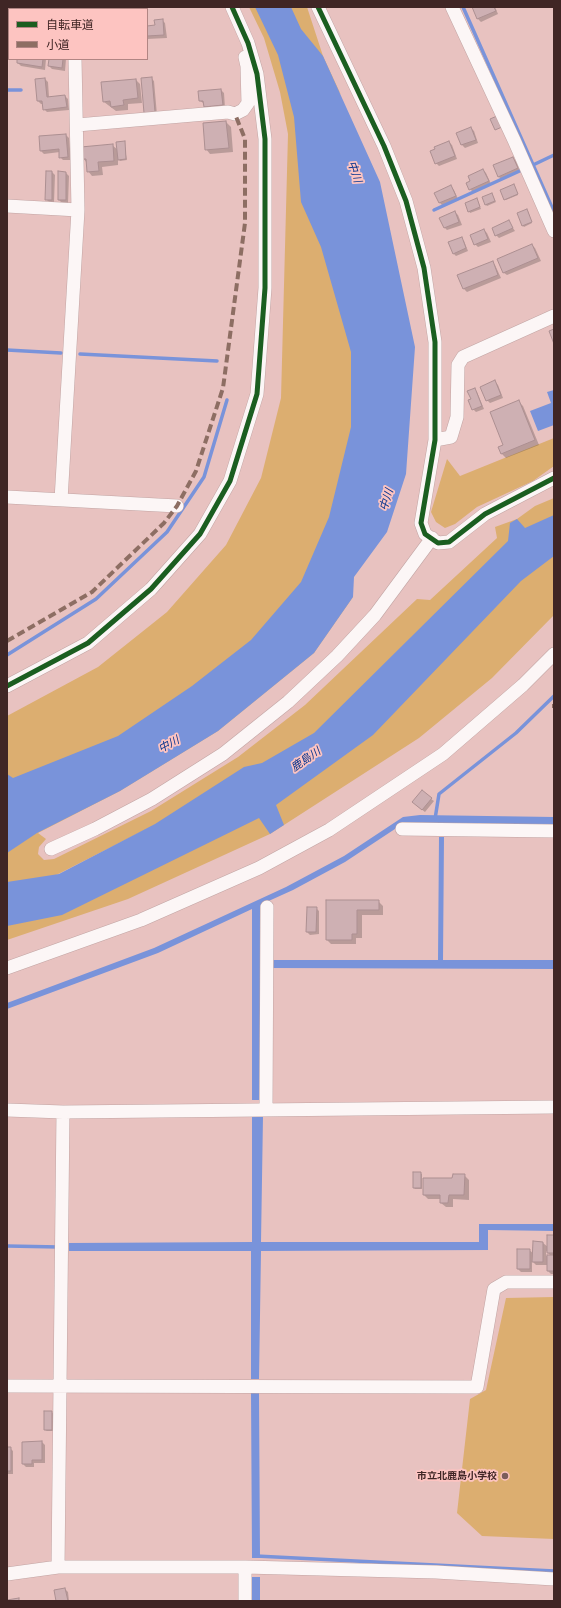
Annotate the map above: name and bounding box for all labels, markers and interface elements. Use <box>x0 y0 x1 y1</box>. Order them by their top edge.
legend <box>8 8 148 60</box>
text: 自転車道 <box>46 17 94 33</box>
text: 小道 <box>46 37 70 53</box>
water label: 中川 <box>344 159 364 185</box>
water label: 中川 <box>377 488 397 512</box>
water label: 中川 <box>156 734 182 756</box>
water label: 鹿島川 <box>289 745 323 775</box>
place label: 市立北鹿島小学校 <box>417 1470 497 1482</box>
marker: 市立北鹿島小学校 <box>500 1471 510 1481</box>

